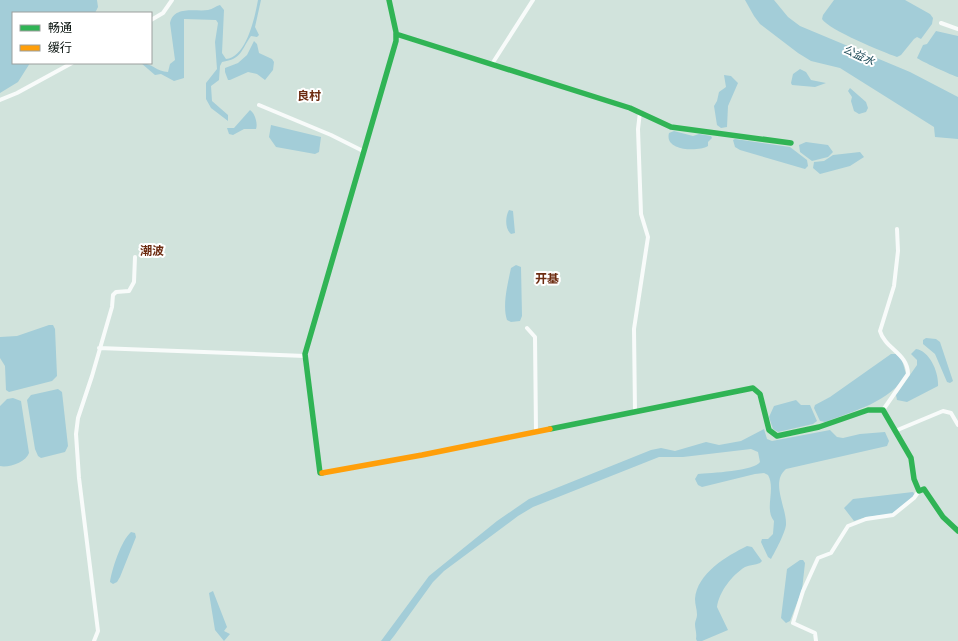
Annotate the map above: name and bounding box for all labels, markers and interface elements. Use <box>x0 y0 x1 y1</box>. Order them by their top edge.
legend <box>12 12 152 64</box>
text: 畅通 <box>48 18 72 37</box>
text: 缓行 <box>48 38 72 57</box>
water label: 公益水 <box>841 41 878 70</box>
district label: 良村 <box>297 86 321 105</box>
district label: 潮波 <box>140 241 164 260</box>
district label: 开基 <box>535 269 559 288</box>

